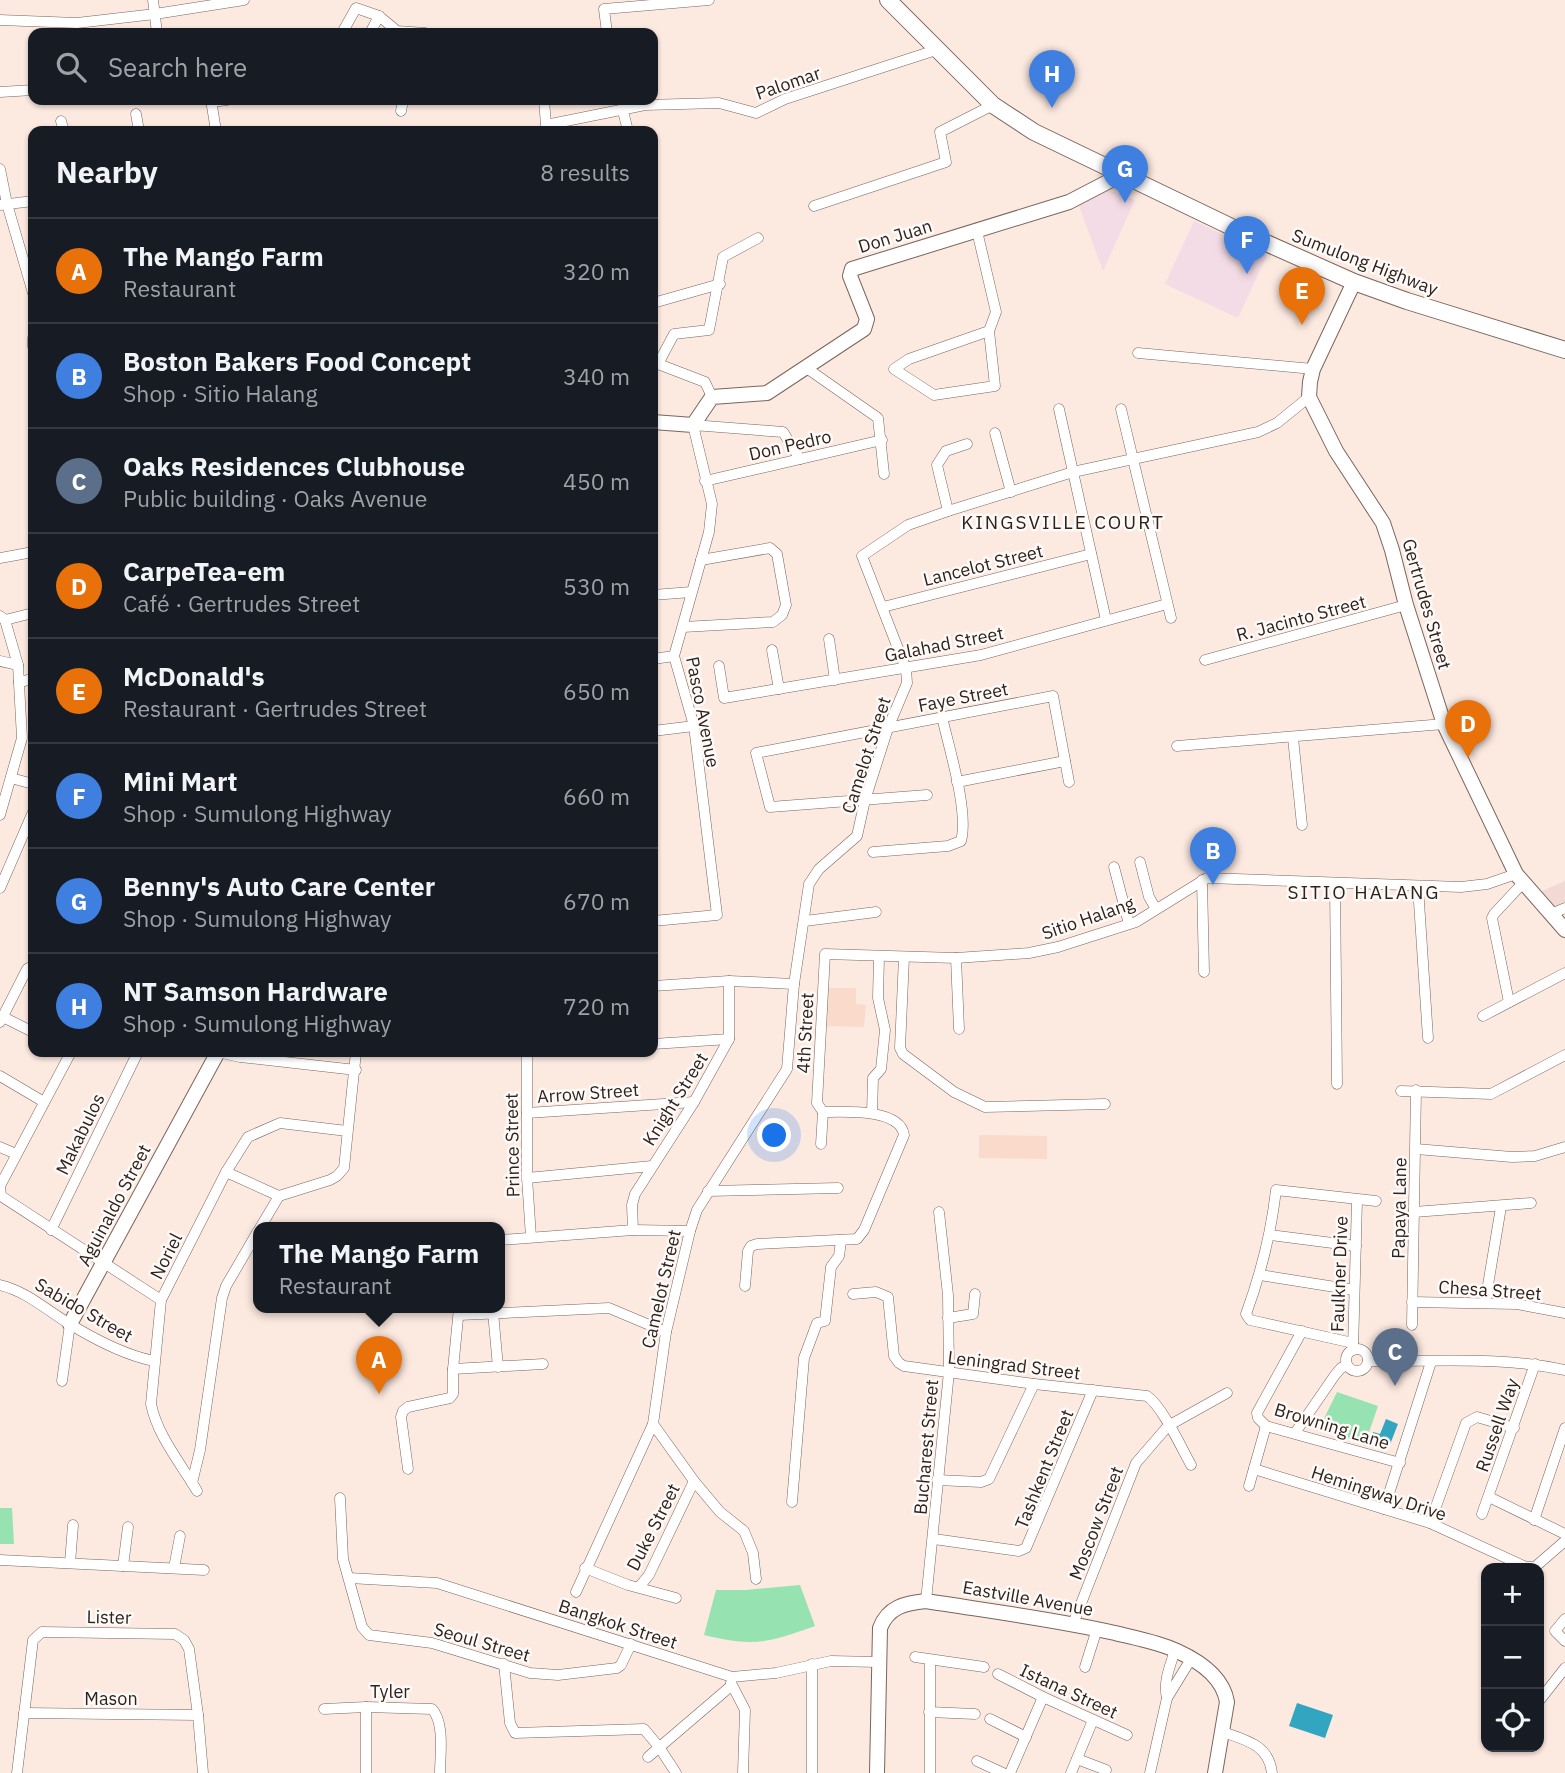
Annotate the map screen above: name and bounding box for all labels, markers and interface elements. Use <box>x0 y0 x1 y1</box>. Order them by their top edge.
search box <box>28 28 658 105</box>
icon: search <box>52 48 90 86</box>
text: Search here <box>108 50 247 84</box>
pin: H <box>1029 50 1075 108</box>
street label: Palomar <box>752 61 824 105</box>
pin: G <box>1102 145 1148 203</box>
text: Nearby <box>56 152 158 191</box>
text: 8 results <box>540 157 630 187</box>
street label: Don Juan <box>855 214 935 258</box>
pin: F <box>1224 216 1270 274</box>
street label: Sumulong Highway <box>1289 224 1441 300</box>
text: The Mango Farm <box>123 239 324 273</box>
text: A <box>71 256 87 286</box>
text: 320 m <box>563 256 630 286</box>
pin: E <box>1279 267 1325 325</box>
text: Restaurant <box>123 273 236 303</box>
text: Boston Bakers Food Concept <box>123 344 471 378</box>
text: B <box>71 361 87 391</box>
text: 340 m <box>563 361 630 391</box>
text: Shop · Sitio Halang <box>123 378 318 408</box>
street label: Don Pedro <box>746 424 834 466</box>
text: Oaks Residences Clubhouse <box>123 449 465 483</box>
text: C <box>72 466 86 496</box>
text: 450 m <box>563 466 630 496</box>
text: Public building · Oaks Avenue <box>123 483 427 513</box>
district label: KINGSVILLE COURT <box>961 510 1165 534</box>
street label: Gertrudes Street <box>1397 536 1457 672</box>
street label: Lancelot Street <box>921 539 1045 591</box>
text: CarpeTea-em <box>123 554 285 588</box>
text: D <box>71 571 87 601</box>
text: 530 m <box>563 571 630 601</box>
text: Café · Gertrudes Street <box>123 588 360 618</box>
street label: R. Jacinto Street <box>1234 590 1368 646</box>
street label: Galahad Street <box>883 621 1005 667</box>
street label: Pasco Avenue <box>681 655 725 770</box>
text: McDonald's <box>123 659 265 693</box>
text: E <box>72 676 86 706</box>
text: 650 m <box>563 676 630 706</box>
street label: Faye Street <box>916 677 1010 717</box>
text: Restaurant · Gertrudes Street <box>123 693 427 723</box>
street label: Camelot Street <box>836 694 896 816</box>
pin: D <box>1445 700 1491 758</box>
text: Mini Mart <box>123 764 237 798</box>
text: F <box>72 781 86 811</box>
text: 660 m <box>563 781 630 811</box>
text: Shop · Sumulong Highway <box>123 798 392 828</box>
pin: B <box>1190 827 1236 885</box>
text: Benny's Auto Care Center <box>123 869 435 903</box>
district label: SITIO HALANG <box>1287 880 1441 904</box>
text: G <box>71 886 87 916</box>
text: 670 m <box>563 886 630 916</box>
street label: Sitio Halang <box>1039 891 1138 945</box>
text: Shop · Sumulong Highway <box>123 903 392 933</box>
text: NT Samson Hardware <box>123 974 388 1008</box>
text: H <box>71 991 87 1021</box>
text: 720 m <box>563 991 630 1021</box>
street label: 4th Street <box>791 992 819 1074</box>
text: Shop · Sumulong Highway <box>123 1008 392 1038</box>
street label: Knight Street <box>637 1048 713 1150</box>
street label: Arrow Street <box>536 1078 640 1108</box>
street label: Makabulos <box>50 1090 110 1178</box>
street label: Prince Street <box>500 1093 524 1197</box>
your location <box>757 1118 791 1152</box>
street label: Aguinaldo Street <box>72 1140 156 1270</box>
street label: Papaya Lane <box>1387 1157 1411 1259</box>
street label: Faulkner Drive <box>1325 1215 1353 1333</box>
popup <box>253 1222 505 1313</box>
street label: Camelot Street <box>636 1227 686 1351</box>
street label: Noriel <box>145 1229 187 1283</box>
text: The Mango Farm <box>279 1236 479 1270</box>
text: Restaurant <box>279 1270 392 1300</box>
street label: Sabido Street <box>31 1273 137 1347</box>
street label: Chesa Street <box>1438 1275 1542 1305</box>
pin: C <box>1372 1328 1418 1386</box>
pin: A <box>356 1336 402 1394</box>
street label: Leningrad Street <box>946 1345 1082 1385</box>
street label: Russell Way <box>1470 1375 1524 1475</box>
street label: Bucharest Street <box>909 1378 943 1516</box>
street label: Browning Lane <box>1271 1398 1393 1454</box>
street label: Tashkent Street <box>1010 1406 1078 1532</box>
street label: Hemingway Drive <box>1308 1460 1450 1526</box>
street label: Moscow Street <box>1064 1463 1128 1583</box>
street label: Duke Street <box>621 1479 685 1575</box>
map controls <box>1481 1563 1544 1752</box>
button: + <box>1481 1563 1544 1626</box>
street label: Eastville Avenue <box>961 1575 1095 1621</box>
street label: Bangkok Street <box>556 1594 680 1654</box>
street label: Lister <box>86 1605 132 1629</box>
street label: Seoul Street <box>431 1617 533 1667</box>
button: − <box>1481 1626 1544 1689</box>
street label: Istana Street <box>1016 1658 1122 1724</box>
street label: Tyler <box>370 1680 410 1703</box>
street label: Mason <box>84 1687 138 1710</box>
button: locate <box>1481 1689 1544 1752</box>

